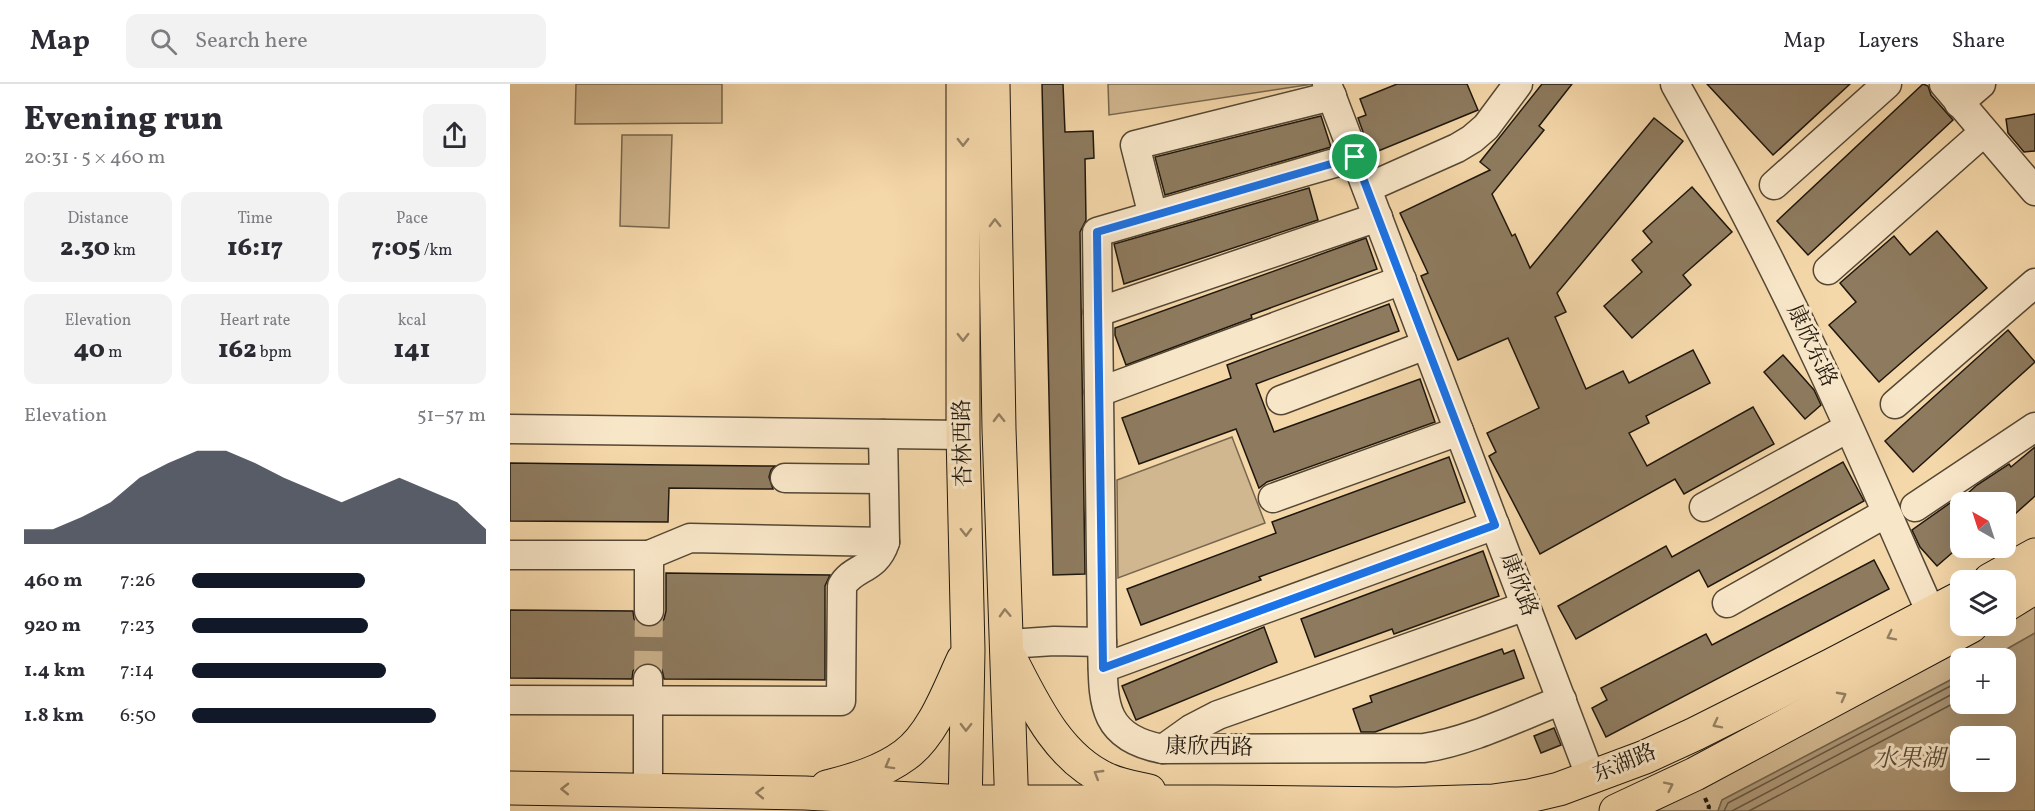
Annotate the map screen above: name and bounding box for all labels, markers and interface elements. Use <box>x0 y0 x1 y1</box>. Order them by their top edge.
search box <box>126 14 546 68</box>
text: Map <box>30 22 90 61</box>
icon: search <box>147 25 180 58</box>
text: Search here <box>195 26 308 57</box>
text: Map <box>1783 27 1825 56</box>
text: Layers <box>1858 27 1919 56</box>
text: Share <box>1952 27 2005 56</box>
text: Evening run <box>24 98 223 144</box>
button: share <box>423 104 486 167</box>
pin <box>1329 131 1380 182</box>
one-way arrow <box>957 138 969 147</box>
icon: arrive <box>1338 140 1371 173</box>
text: 20:31 · 5 × 460 m <box>24 144 165 172</box>
text: Distance <box>67 208 129 230</box>
text: Time <box>237 208 273 230</box>
text: Pace <box>396 208 428 230</box>
one-way arrow <box>989 218 1001 227</box>
text: 2.30 <box>60 230 110 266</box>
text: 16:17 <box>227 230 283 266</box>
text: 7:05 <box>372 230 420 266</box>
text: km <box>110 240 136 262</box>
text: /km <box>420 240 452 262</box>
street label: 康欣东路 <box>1778 300 1844 392</box>
text: Elevation <box>65 310 131 332</box>
text: Heart rate <box>220 310 290 332</box>
text: kcal <box>398 310 426 332</box>
text: 40 <box>74 332 105 368</box>
text: 162 <box>218 332 257 368</box>
text: 141 <box>394 332 430 368</box>
one-way arrow <box>957 333 969 342</box>
text: m <box>105 342 122 364</box>
text: bpm <box>257 342 292 364</box>
street label: 杏林西路 <box>948 399 980 487</box>
text: Elevation <box>24 402 107 430</box>
text: 51–57 m <box>417 402 486 430</box>
one-way arrow <box>993 413 1005 422</box>
north arrow <box>1950 492 2016 558</box>
map controls <box>1950 492 2016 792</box>
one-way arrow <box>959 528 972 537</box>
street label: 康欣路 <box>1492 549 1544 621</box>
text: 460 m <box>24 567 83 595</box>
text: 7:26 <box>120 567 155 595</box>
button: layers <box>1950 570 2016 636</box>
one-way arrow <box>999 608 1012 617</box>
text: 920 m <box>24 612 81 640</box>
text: 7:23 <box>120 612 155 640</box>
one-way arrow <box>1886 628 1897 640</box>
button: + <box>1950 648 2016 714</box>
text: 1.4 km <box>24 657 85 685</box>
text: 7:14 <box>120 657 154 685</box>
one-way arrow <box>1835 692 1846 703</box>
text: 1.8 km <box>24 702 84 730</box>
text: 6:50 <box>120 702 156 730</box>
one-way arrow <box>1712 716 1723 728</box>
one-way arrow <box>960 723 972 732</box>
button: − <box>1950 726 2016 792</box>
street label: 康欣西路 <box>1165 732 1253 764</box>
street label: 东湖路 <box>1589 737 1661 791</box>
water label: 水果湖 <box>1873 743 1949 777</box>
one-way arrow <box>884 758 895 769</box>
one-way arrow <box>1094 770 1104 782</box>
one-way arrow <box>1662 782 1673 794</box>
one-way arrow <box>561 783 570 795</box>
one-way arrow <box>756 786 765 799</box>

